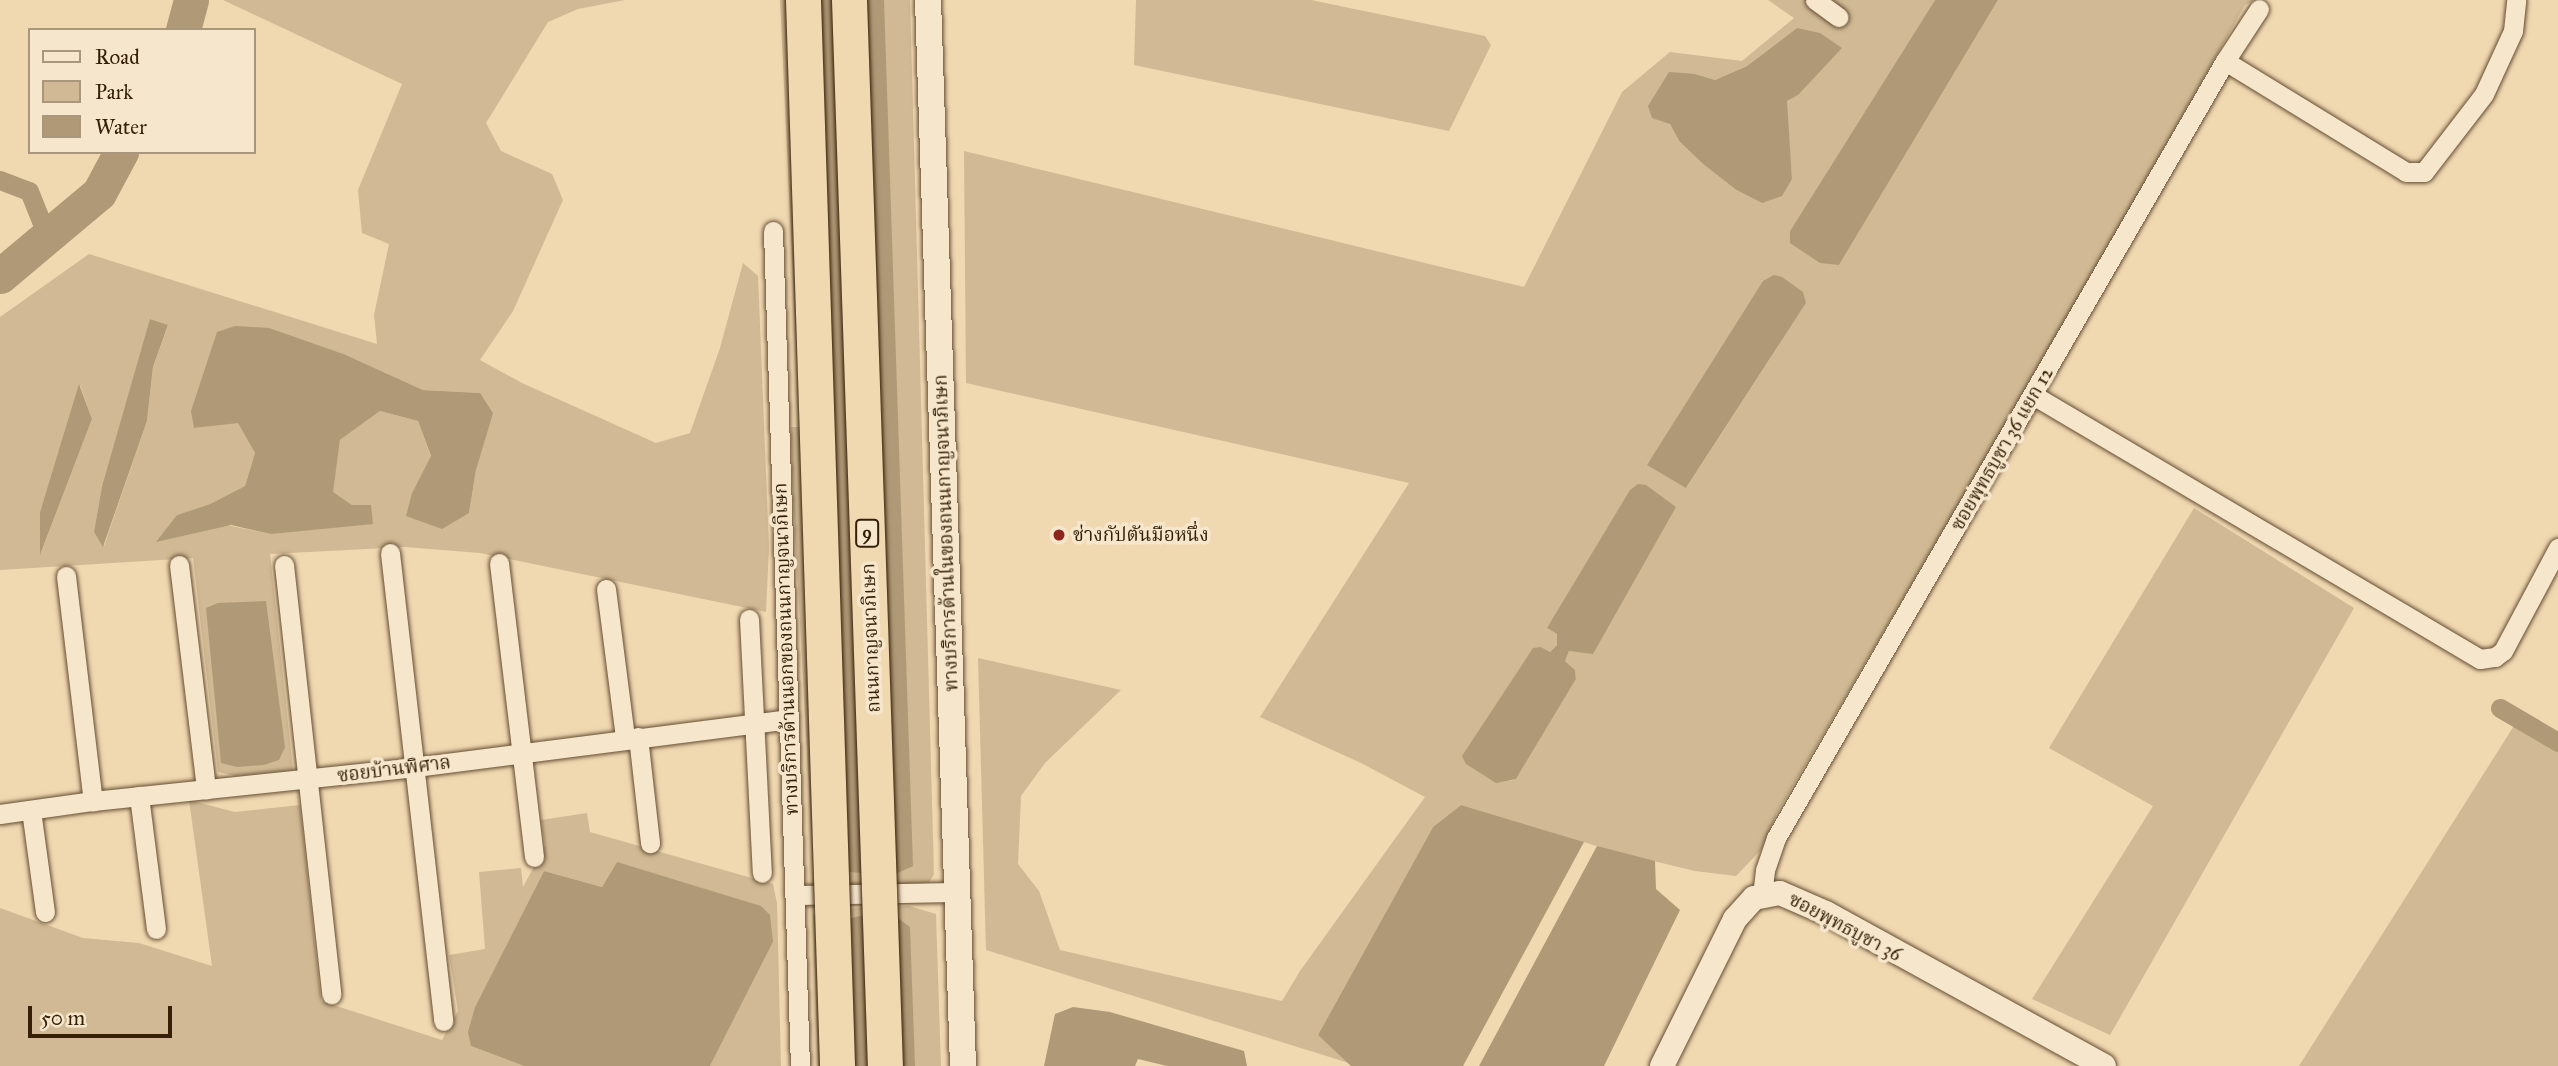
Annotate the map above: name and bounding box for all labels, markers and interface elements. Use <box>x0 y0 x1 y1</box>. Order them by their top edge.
legend <box>28 28 256 154</box>
text: Road <box>95 44 140 70</box>
text: Park <box>95 79 133 105</box>
text: Water <box>95 114 147 140</box>
street label: ซอยพุทธบูชา 36 แยก 12 <box>1946 363 2058 535</box>
street label: ทางบริการด้านในของถนนกาญจนาภิเษก <box>929 374 963 692</box>
street label: ทางบริการด้านนอกของถนนกาญจนาภิเษก <box>769 482 803 816</box>
road number: 9 <box>855 518 879 548</box>
place label: ช่างกัปตันมือหนึ่ง <box>1073 524 1209 546</box>
marker: ช่างกัปตันมือหนึ่ง <box>1051 527 1067 543</box>
street label: ถนนกาญจนาภิเษก <box>857 563 885 713</box>
street label: ซอยบ้านพิศาล <box>336 751 452 787</box>
street label: ซอยพุทธบูชา 36 <box>1785 888 1905 966</box>
scale bar <box>32 992 175 1036</box>
text: 50 m <box>41 1005 85 1031</box>

